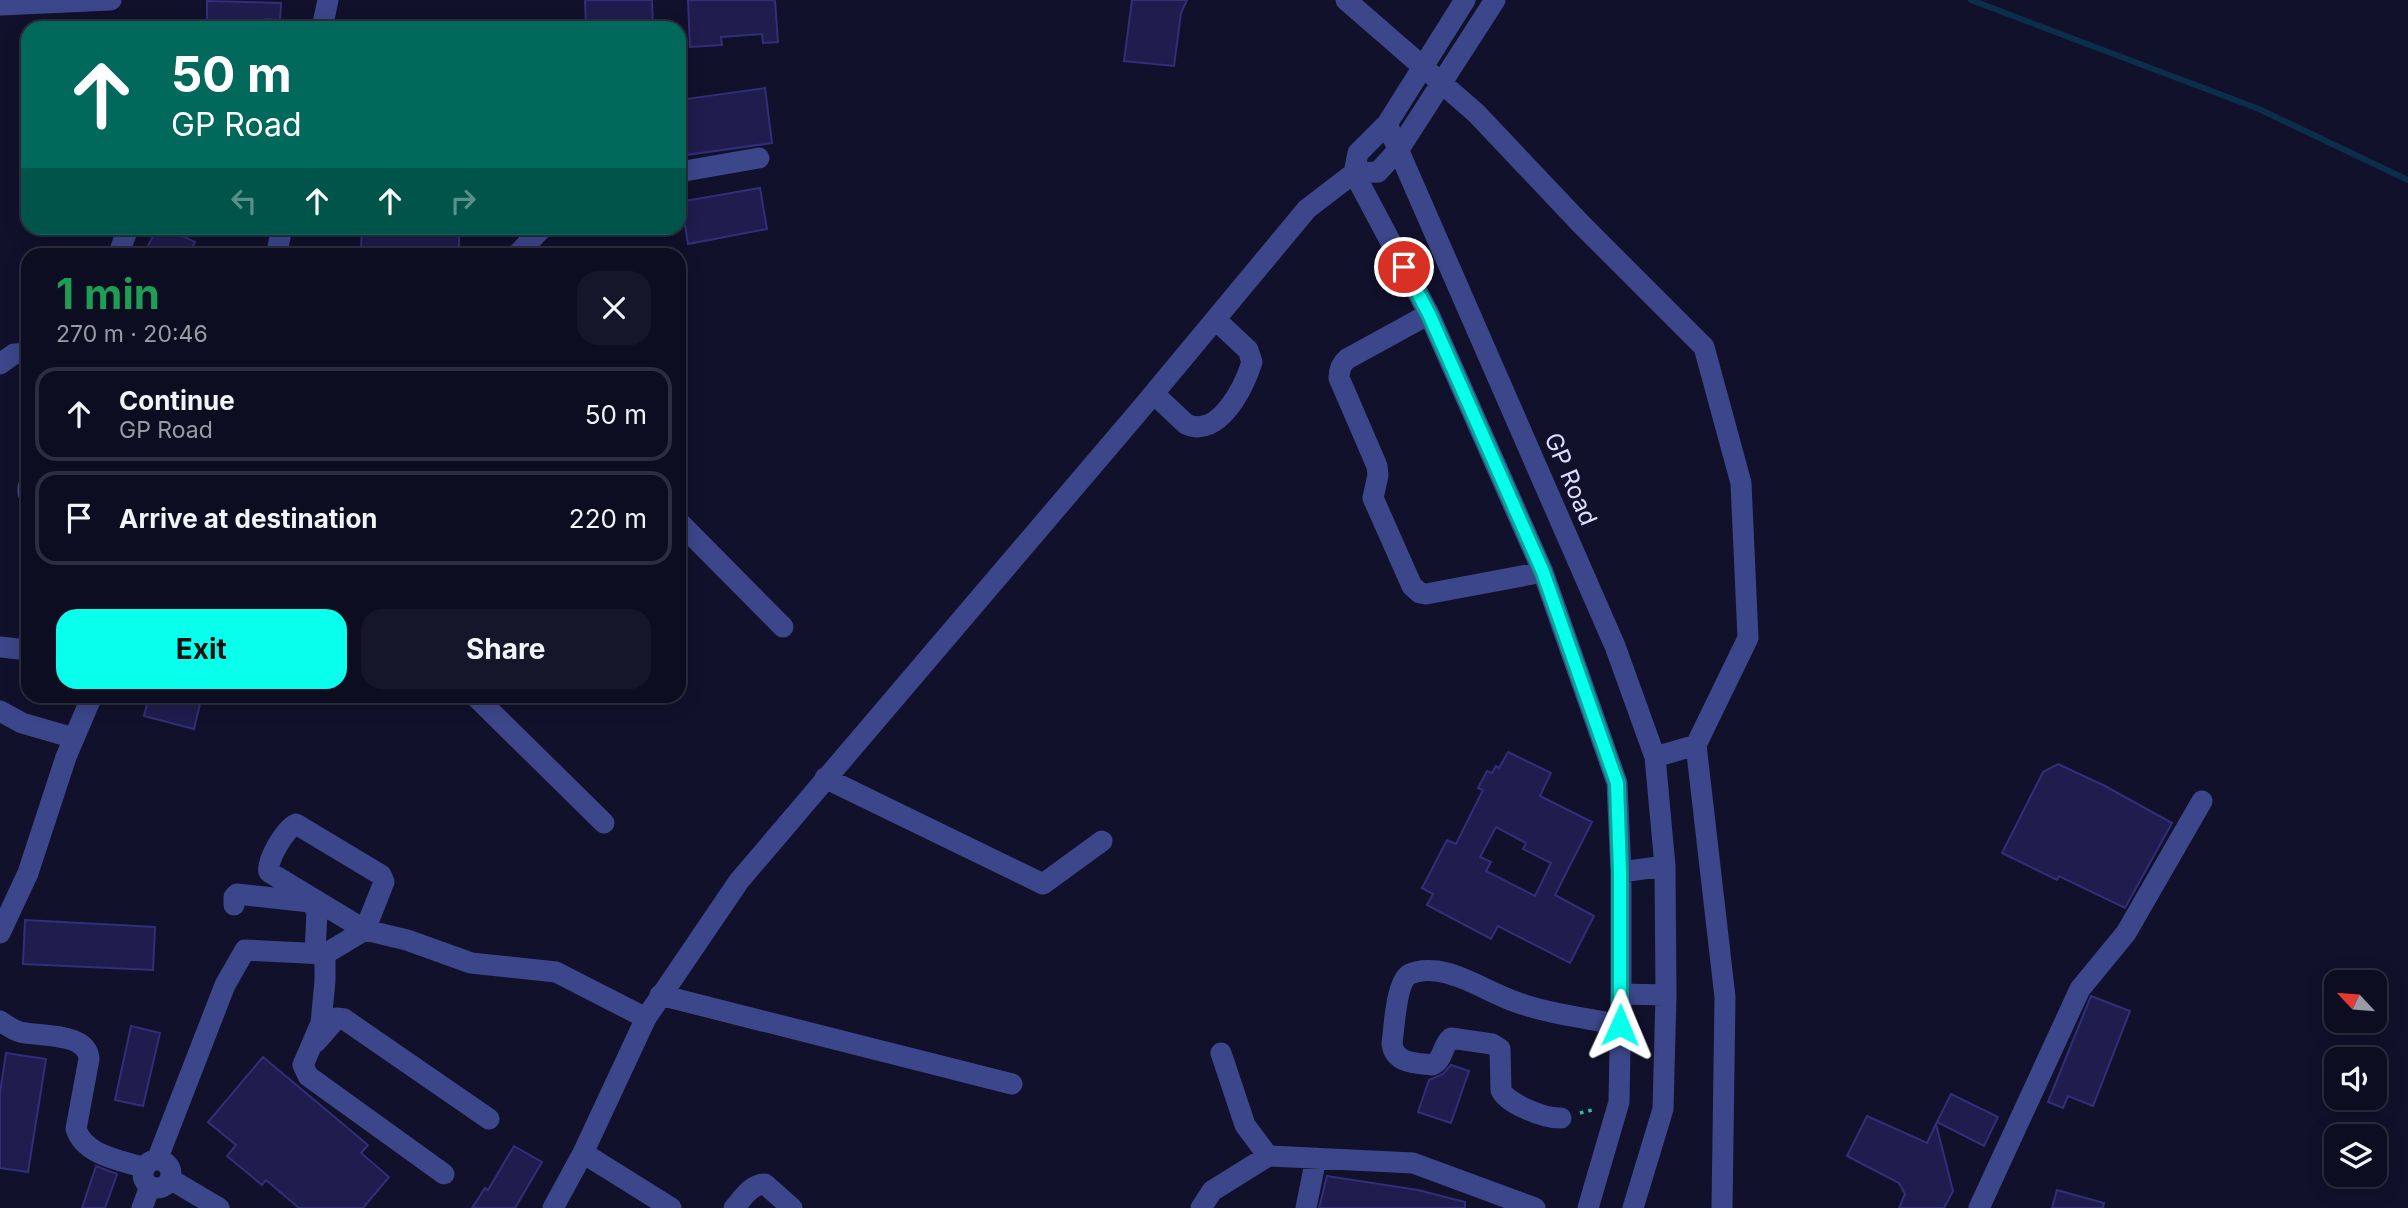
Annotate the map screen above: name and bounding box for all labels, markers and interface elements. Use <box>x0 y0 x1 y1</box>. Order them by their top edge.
text: 50 m <box>171 45 292 104</box>
icon: ahead <box>56 49 147 140</box>
text: GP Road <box>171 105 302 144</box>
icon: left <box>225 182 263 220</box>
icon: ahead <box>298 182 336 220</box>
icon: ahead <box>371 182 409 220</box>
icon: right <box>444 182 482 220</box>
pin <box>1374 237 1434 297</box>
icon: arrive <box>1385 248 1423 286</box>
text: 1 min <box>56 268 160 319</box>
button: close <box>577 271 651 345</box>
text: 270 m · 20:46 <box>56 320 208 348</box>
text: Continue <box>119 385 235 416</box>
icon: ahead <box>60 395 98 433</box>
text: 50 m <box>585 399 647 430</box>
text: GP Road <box>119 416 213 444</box>
street label: GP Road <box>1539 428 1603 530</box>
icon: arrive <box>60 499 98 537</box>
text: Arrive at destination <box>119 503 378 534</box>
text: 220 m <box>569 503 647 534</box>
button: Exit <box>56 609 347 689</box>
button: Share <box>361 609 651 689</box>
north arrow <box>2324 970 2387 1032</box>
map controls <box>2324 970 2387 1187</box>
position arrow <box>1583 988 1657 1062</box>
button: sound <box>2324 1047 2387 1110</box>
button: layers <box>2324 1124 2387 1187</box>

